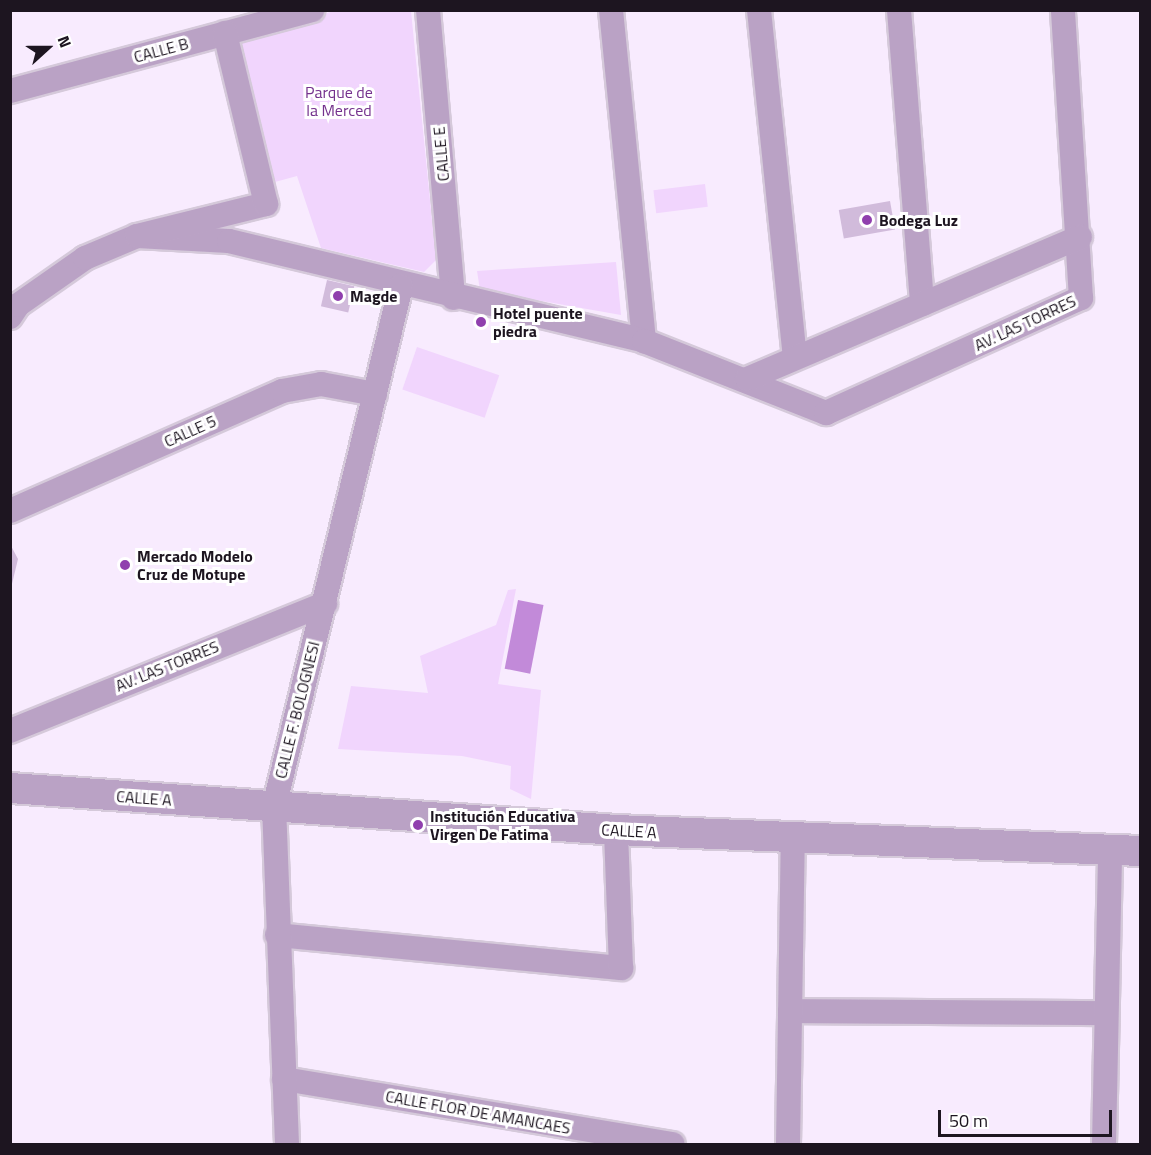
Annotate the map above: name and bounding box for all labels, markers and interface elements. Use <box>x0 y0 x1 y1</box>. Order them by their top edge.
north arrow <box>18 18 78 78</box>
text: N <box>52 32 78 51</box>
street label: CALLE B <box>132 34 190 66</box>
park label: Parque de la Merced <box>305 82 373 120</box>
street label: CALLE E <box>429 126 453 182</box>
place label: Bodega Luz <box>879 210 958 230</box>
marker: Bodega Luz <box>860 213 874 227</box>
place label: Magde <box>350 286 397 306</box>
marker: Magde <box>331 289 345 303</box>
street label: AV. LAS TORRES <box>971 291 1079 355</box>
place label: Hotel puente piedra <box>493 303 583 341</box>
marker: Hotel puente piedra <box>474 315 488 329</box>
street label: CALLE 5 <box>161 411 219 451</box>
place label: Mercado Modelo Cruz de Motupe <box>137 546 253 584</box>
marker: Mercado Modelo Cruz de Motupe <box>118 558 132 572</box>
street label: AV. LAS TORRES <box>113 637 221 695</box>
street label: CALLE F. BOLOGNESI <box>271 639 323 781</box>
street label: CALLE A <box>116 786 172 810</box>
place label: Institución Educativa Virgen De Fatima <box>430 806 575 844</box>
marker: Institución Educativa Virgen De Fatima <box>411 818 425 832</box>
street label: CALLE A <box>601 820 657 842</box>
street label: CALLE FLOR DE AMANCAES <box>384 1086 572 1138</box>
scale bar <box>941 1098 1115 1136</box>
text: 50 m <box>949 1107 988 1134</box>

